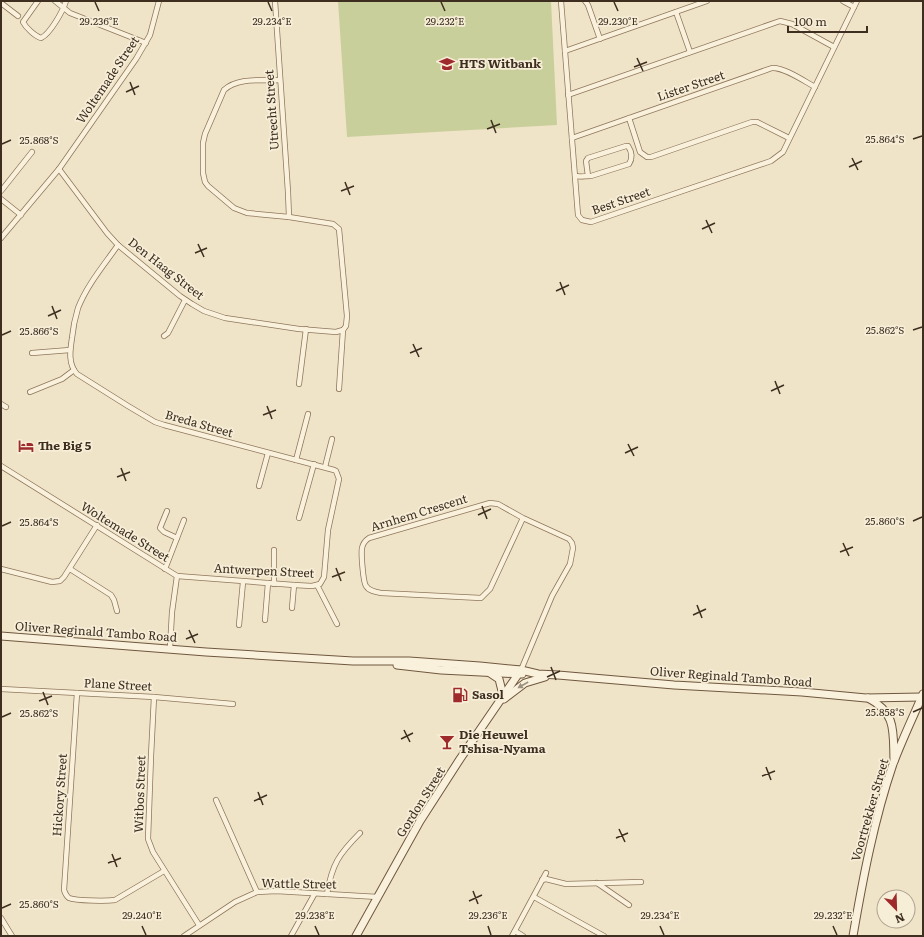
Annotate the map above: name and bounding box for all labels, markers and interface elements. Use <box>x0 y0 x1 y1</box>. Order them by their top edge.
scale bar <box>788 8 867 34</box>
text: 100 m <box>794 12 827 30</box>
text: 29.236°E <box>79 13 119 28</box>
text: 29.234°E <box>252 13 292 28</box>
text: 29.232°E <box>426 13 464 28</box>
text: 29.230°E <box>598 13 638 28</box>
street label: Woltemade Street <box>71 32 143 127</box>
place label: HTS Witbank <box>459 54 542 72</box>
school or university icon: HTS Witbank <box>438 55 456 73</box>
street label: Lister Street <box>655 65 727 105</box>
street label: Utrecht Street <box>259 69 283 151</box>
text: 25.864°S <box>866 131 904 146</box>
text: 25.868°S <box>19 132 59 147</box>
street label: Best Street <box>589 182 653 218</box>
street label: Den Haag Street <box>125 233 209 304</box>
text: 25.862°S <box>866 322 904 337</box>
text: 25.866°S <box>20 323 59 338</box>
street label: Breda Street <box>163 405 236 441</box>
place label: The Big 5 <box>38 436 92 454</box>
hotel icon: The Big 5 <box>17 437 35 455</box>
street label: Arnhem Crescent <box>368 489 469 535</box>
street label: Woltemade Street <box>78 497 174 566</box>
text: 25.860°S <box>865 513 905 528</box>
text: 25.864°S <box>20 514 58 529</box>
street label: Antwerpen Street <box>213 558 315 582</box>
street label: Oliver Reginald Tambo Road <box>14 616 178 646</box>
street label: Oliver Reginald Tambo Road <box>649 661 813 691</box>
street label: Plane Street <box>83 673 153 695</box>
one-way arrow <box>517 681 529 688</box>
place label: Sasol <box>472 685 505 703</box>
fuel station icon: Sasol <box>451 686 469 704</box>
text: 25.858°S <box>866 704 904 719</box>
text: 25.862°S <box>20 705 58 720</box>
place label: Die Heuwel Tshisa-Nyama <box>459 725 546 757</box>
bar icon: Die Heuwel Tshisa-Nyama <box>438 733 456 751</box>
street label: Hickory Street <box>47 753 71 837</box>
street label: Witbos Street <box>129 755 149 833</box>
street label: Voortrekker Street <box>846 756 892 863</box>
street label: Gordon Street <box>391 763 449 840</box>
street label: Wattle Street <box>261 873 337 893</box>
north arrow <box>876 889 916 929</box>
text: 25.860°S <box>19 896 59 911</box>
text: 29.240°E <box>122 907 162 922</box>
text: 29.238°E <box>295 907 335 922</box>
text: 29.236°E <box>468 907 508 922</box>
text: 29.234°E <box>640 907 680 922</box>
text: 29.232°E <box>814 907 852 922</box>
text: N <box>893 910 908 928</box>

